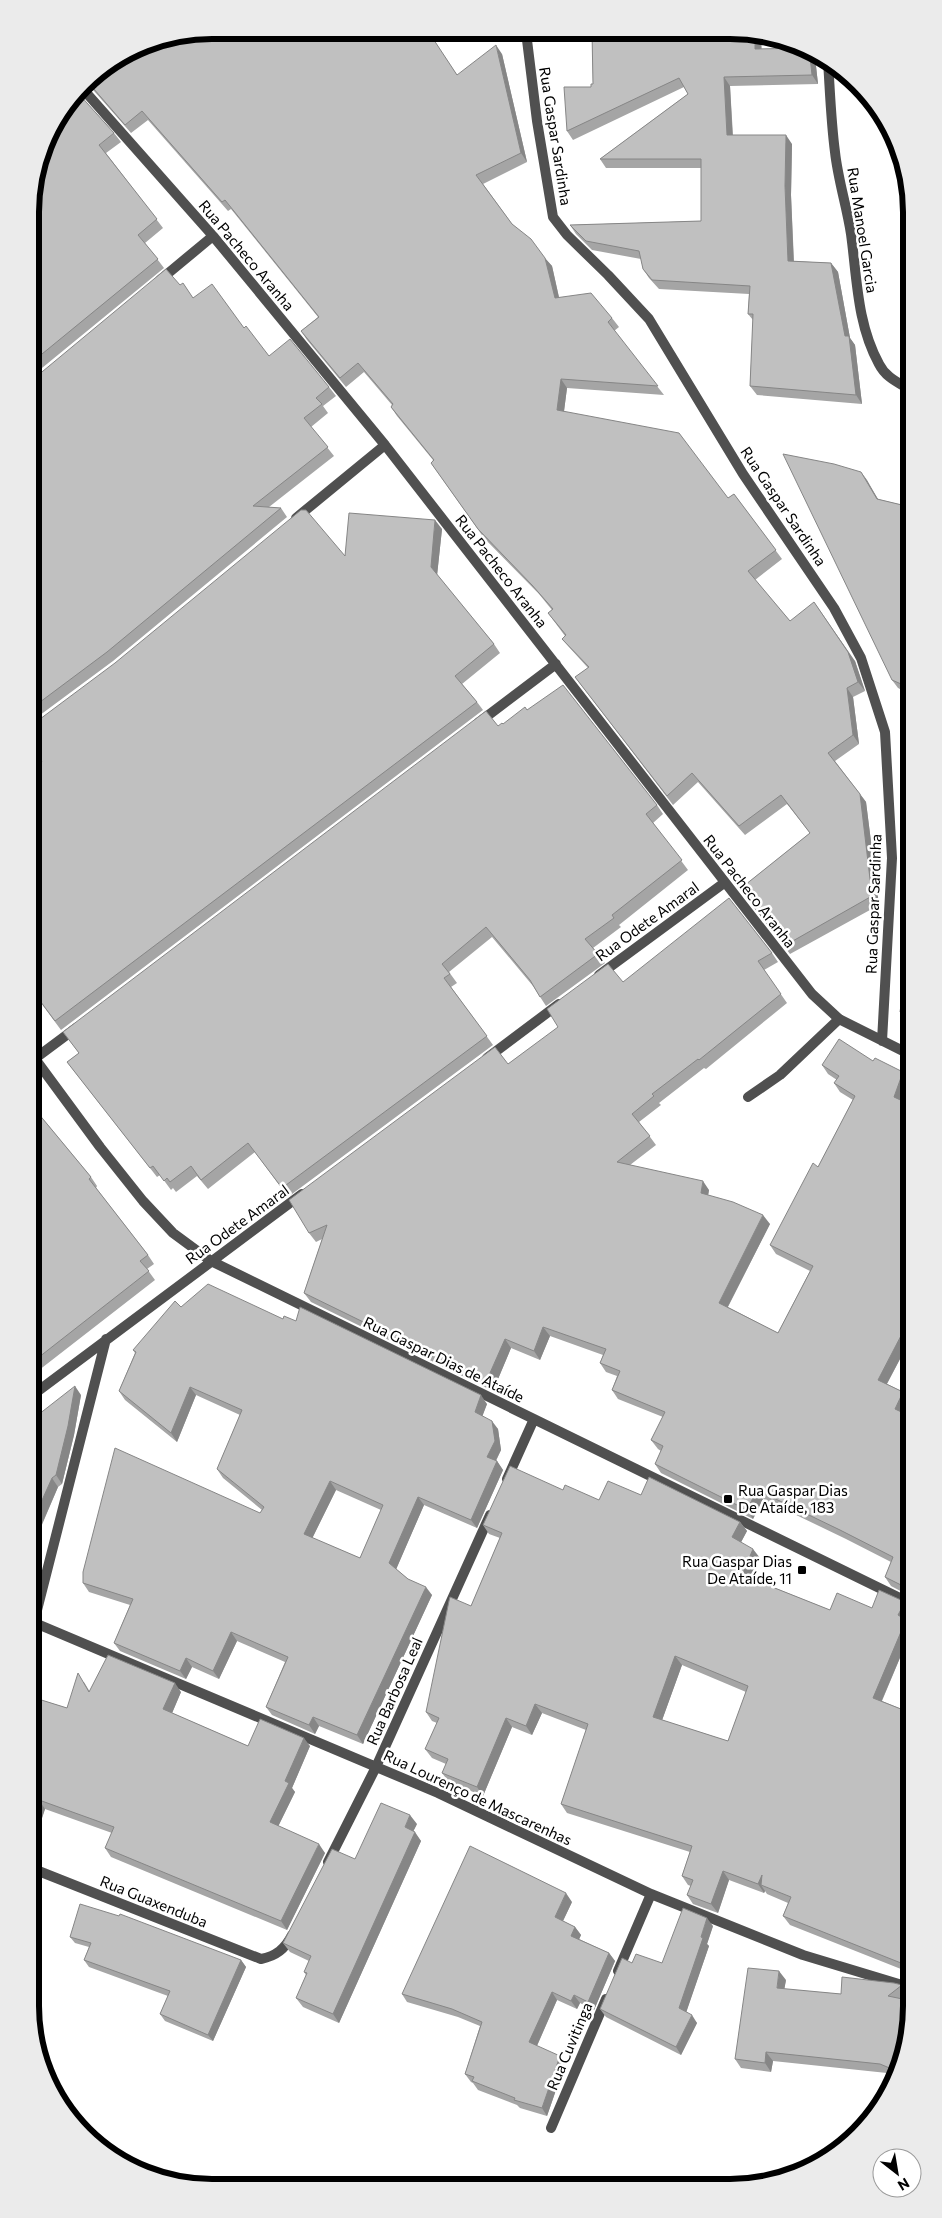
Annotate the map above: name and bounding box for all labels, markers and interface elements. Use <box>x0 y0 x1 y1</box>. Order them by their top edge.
street label: Rua Gaspar Sardinha <box>536 65 576 207</box>
street label: Rua Manoel Garcia <box>844 166 882 294</box>
street label: Rua Pacheco Aranha <box>196 196 298 314</box>
street label: Rua Gaspar Sardinha <box>737 443 831 569</box>
street label: Rua Pacheco Aranha <box>452 511 552 631</box>
street label: Rua Pacheco Aranha <box>700 831 800 951</box>
street label: Rua Gaspar Sardinha <box>862 834 884 974</box>
street label: Rua Odete Amaral <box>592 877 702 965</box>
street label: Rua Odete Amaral <box>182 1180 292 1268</box>
street label: Rua Gaspar Dias de Ataíde <box>361 1312 527 1406</box>
place label: Rua Gaspar Dias De Ataíde, 183 <box>738 1481 848 1516</box>
marker: Rua Gaspar Dias De Ataíde, 183 <box>722 1493 734 1505</box>
place label: Rua Gaspar Dias De Ataíde, 11 <box>682 1552 792 1587</box>
marker: Rua Gaspar Dias De Ataíde, 11 <box>796 1564 808 1576</box>
street label: Rua Barbosa Leal <box>362 1634 426 1748</box>
street label: Rua Lourenço de Mascarenhas <box>381 1745 575 1849</box>
street label: Rua Guaxenduba <box>98 1871 210 1931</box>
street label: Rua Cuvitinga <box>542 1999 596 2093</box>
north arrow <box>872 2148 922 2198</box>
text: N <box>895 2175 913 2195</box>

